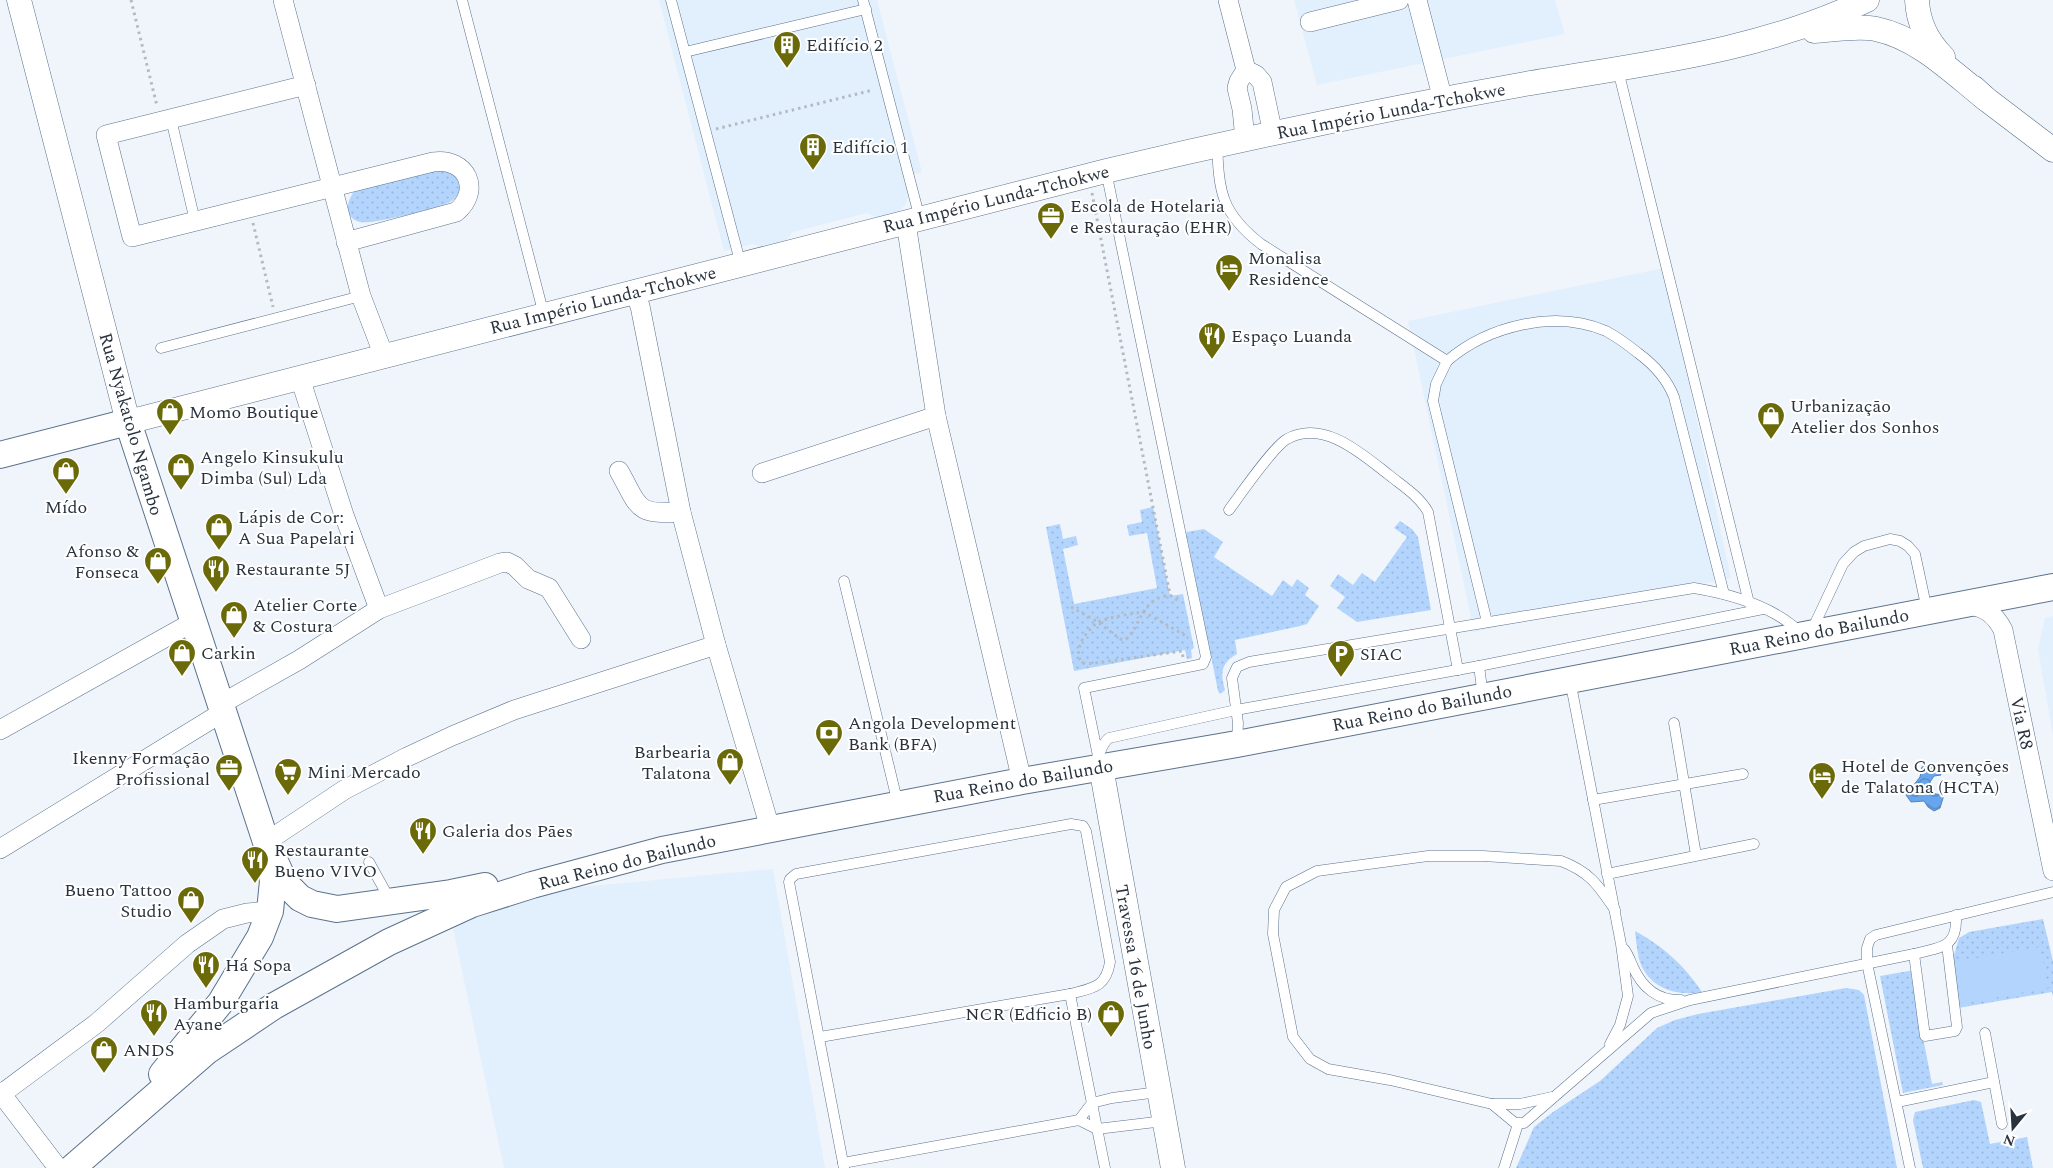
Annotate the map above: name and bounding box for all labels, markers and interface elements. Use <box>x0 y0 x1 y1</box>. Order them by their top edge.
building icon: Edifício 2 <box>772 30 802 69</box>
place label: Edifício 2 <box>806 32 883 59</box>
street label: Rua Império Lunda-Tchokwe <box>1274 76 1508 147</box>
building icon: Edifício 1 <box>798 132 828 171</box>
place label: Edifício 1 <box>832 134 909 161</box>
street label: Rua Império Lunda-Tchokwe <box>880 158 1112 241</box>
place label: Escola de Hotelaria e Restauração (EHR) <box>1070 193 1232 241</box>
office icon: Escola de Hotelaria e Restauração (EHR) <box>1036 201 1066 240</box>
place label: Monalisa Residence <box>1248 245 1329 293</box>
hotel icon: Monalisa Residence <box>1214 253 1244 292</box>
street label: Rua Império Lunda-Tchokwe <box>487 259 719 342</box>
restaurant icon: Espaço Luanda <box>1197 321 1227 360</box>
place label: Espaço Luanda <box>1231 323 1352 350</box>
street label: Rua Nyakatolo Ngambo <box>91 329 170 519</box>
place label: Urbanização Atelier dos Sonhos <box>1790 393 1939 441</box>
shop icon: Momo Boutique <box>155 397 185 436</box>
place label: Momo Boutique <box>189 399 318 426</box>
shop icon: Urbanização Atelier dos Sonhos <box>1756 401 1786 440</box>
place label: Angelo Kinsukulu Dimba (Sul) Lda <box>200 444 344 492</box>
shop icon: Angelo Kinsukulu Dimba (Sul) Lda <box>166 452 196 491</box>
shop icon: Mído <box>51 456 81 495</box>
place label: Mído <box>45 494 87 521</box>
place label: Lápis de Cor: A Sua Papelari <box>238 504 355 552</box>
shop icon: Lápis de Cor: A Sua Papelari <box>204 512 234 551</box>
place label: Afonso & Fonseca <box>65 538 139 586</box>
shop icon: Afonso & Fonseca <box>143 546 173 585</box>
restaurant icon: Restaurante 5J <box>201 554 231 593</box>
place label: Restaurante 5J <box>235 556 351 583</box>
place label: Atelier Corte & Costura <box>253 592 357 640</box>
shop icon: Atelier Corte & Costura <box>219 600 249 639</box>
street label: Rua Reino do Bailundo <box>1727 602 1911 663</box>
shop icon: Carkin <box>167 638 197 677</box>
parking icon: SIAC <box>1326 639 1356 678</box>
place label: Carkin <box>201 640 256 667</box>
place label: SIAC <box>1360 641 1403 668</box>
street label: Rua Reino do Bailundo <box>1330 678 1514 739</box>
street label: Via R8 <box>2003 694 2040 752</box>
place label: Angola Development Bank (BFA) <box>848 710 1016 758</box>
bank icon: Angola Development Bank (BFA) <box>814 718 844 757</box>
place label: Barbearia Talatona <box>634 739 711 787</box>
place label: Ikenny Formação Profissional <box>72 745 210 793</box>
shop icon: Barbearia Talatona <box>715 747 745 786</box>
street label: Rua Reino do Bailundo <box>931 752 1115 811</box>
office icon: Ikenny Formação Profissional <box>214 753 244 792</box>
place label: Hotel de Convenções de Talatona (HCTA) <box>1841 753 2009 801</box>
supermarket icon: Mini Mercado <box>273 757 303 796</box>
place label: Mini Mercado <box>307 759 421 786</box>
hotel icon: Hotel de Convenções de Talatona (HCTA) <box>1807 761 1837 800</box>
restaurant icon: Galeria dos Pães <box>408 816 438 855</box>
place label: Galeria dos Pães <box>442 818 573 845</box>
street label: Rua Reino do Bailundo <box>535 827 719 898</box>
place label: Restaurante Bueno VIVO <box>274 837 377 885</box>
restaurant icon: Restaurante Bueno VIVO <box>240 845 270 884</box>
place label: Bueno Tattoo Studio <box>64 877 172 925</box>
street label: Travessa 16 de Junho <box>1108 882 1163 1052</box>
shop icon: Bueno Tattoo Studio <box>176 885 206 924</box>
restaurant icon: Há Sopa <box>191 950 221 989</box>
place label: Há Sopa <box>225 952 292 979</box>
place label: Hamburgaria Ayane <box>173 990 279 1038</box>
restaurant icon: Hamburgaria Ayane <box>139 998 169 1037</box>
shop icon: NCR (Edficio B) <box>1096 999 1126 1038</box>
place label: NCR (Edficio B) <box>965 1001 1092 1028</box>
shop icon: ANDS <box>89 1035 119 1074</box>
place label: ANDS <box>123 1037 174 1064</box>
north arrow <box>1988 1103 2038 1153</box>
text: N <box>2000 1128 2018 1152</box>

